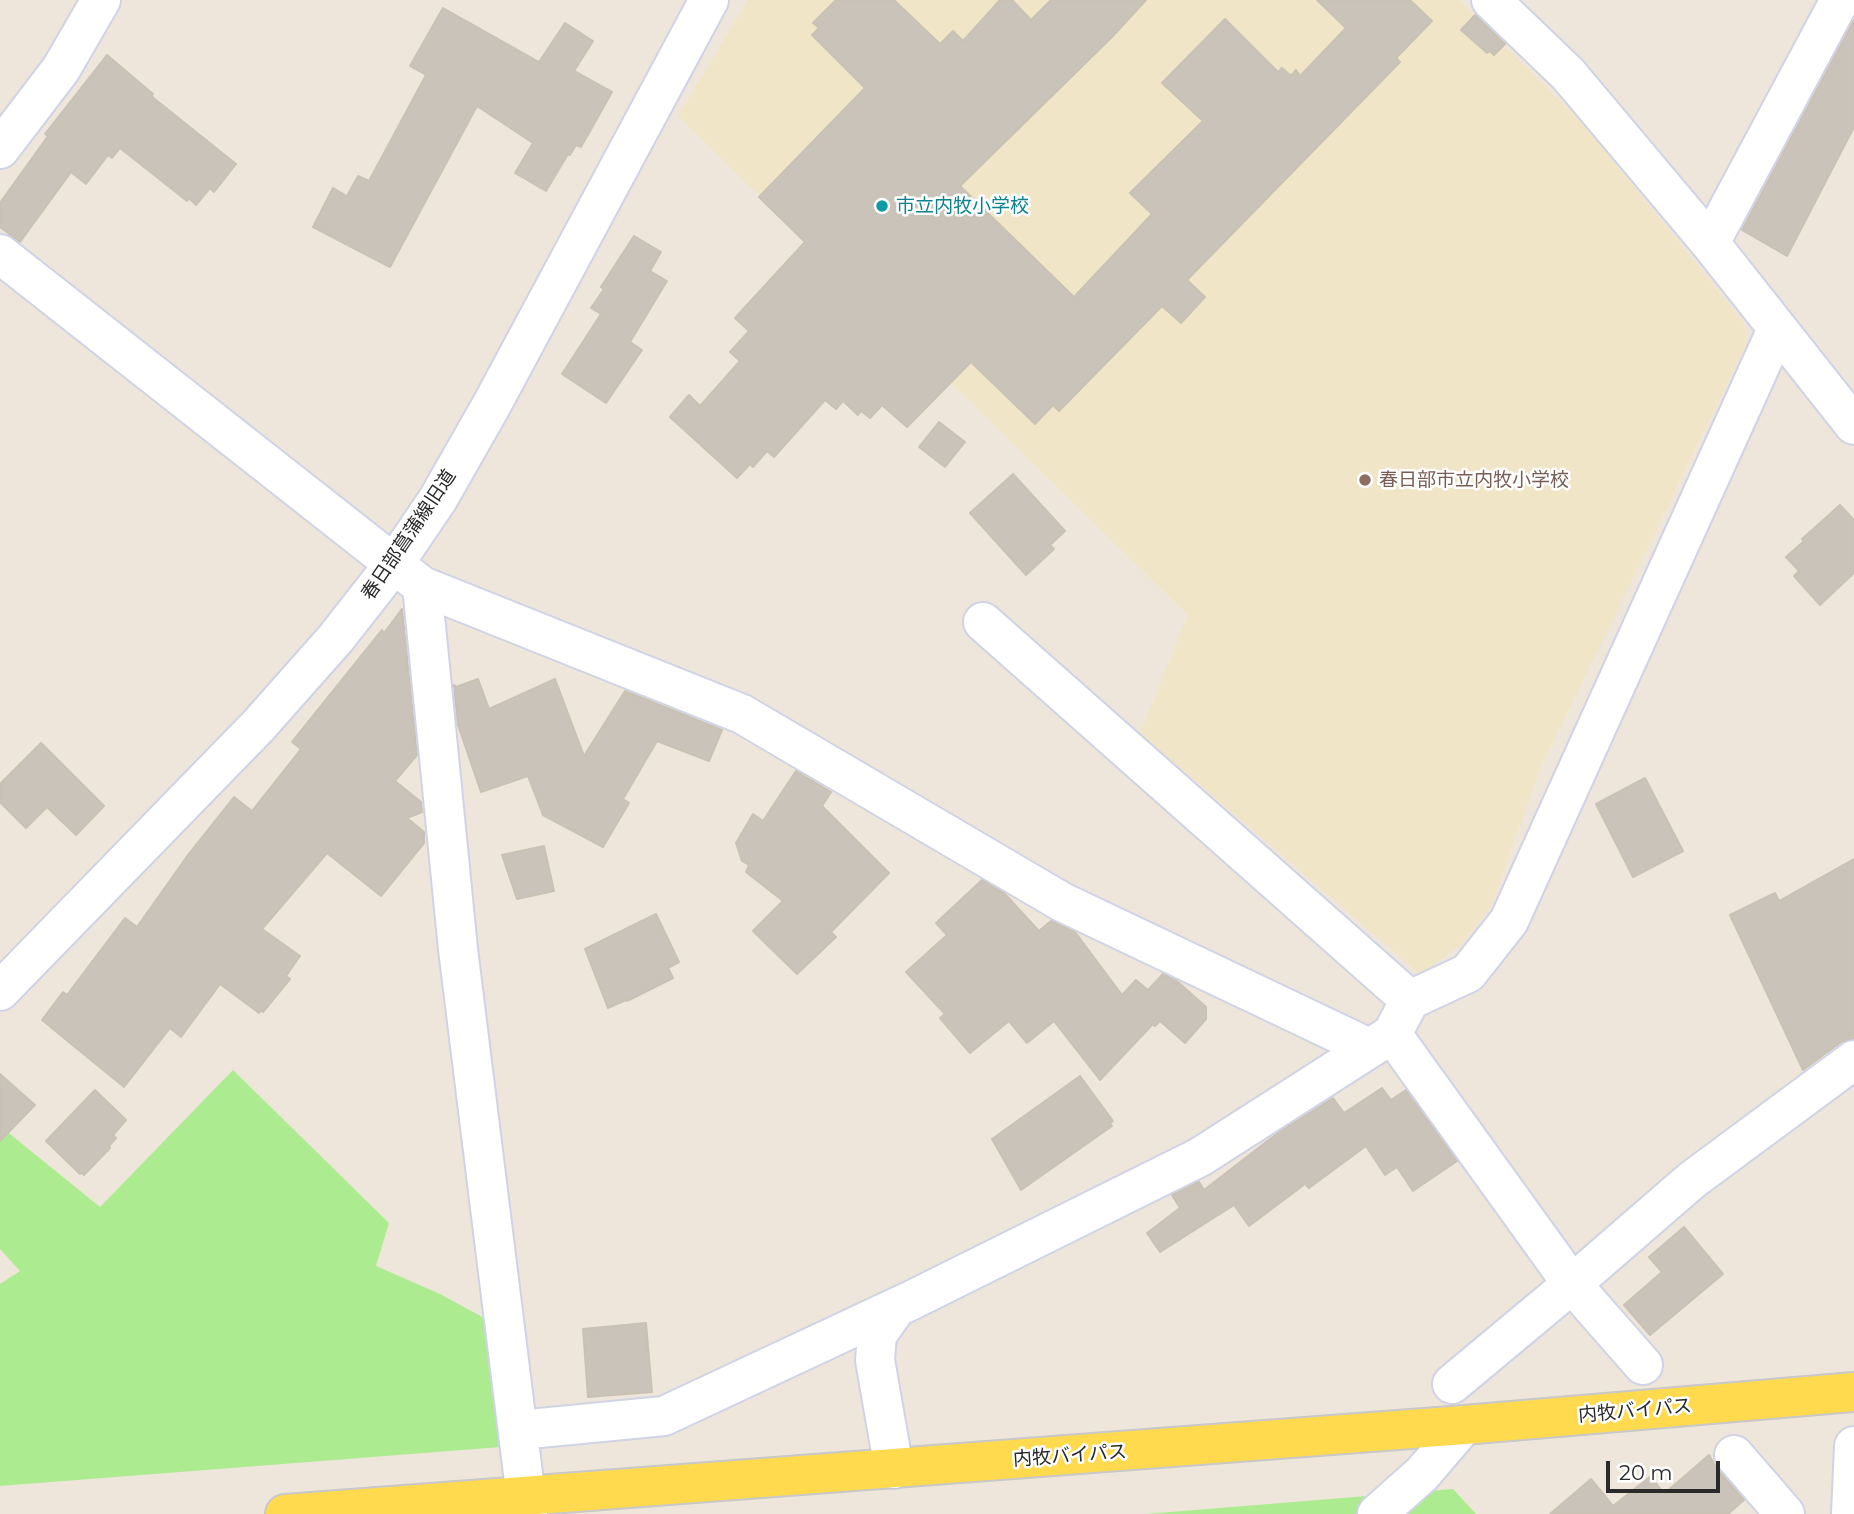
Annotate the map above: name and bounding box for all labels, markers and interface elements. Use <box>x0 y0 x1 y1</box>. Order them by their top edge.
place label: 市立内牧小学校 <box>896 195 1029 217</box>
marker: 市立内牧小学校 <box>874 198 890 214</box>
street label: 春日部菖蒲線旧道 <box>357 466 461 604</box>
place label: 春日部市立内牧小学校 <box>1379 469 1569 491</box>
marker: 春日部市立内牧小学校 <box>1357 472 1373 488</box>
street label: 内牧バイパス <box>1577 1395 1693 1427</box>
street label: 内牧バイパス <box>1012 1441 1128 1471</box>
scale bar <box>1609 1448 1723 1492</box>
text: 20 m <box>1619 1460 1673 1485</box>

